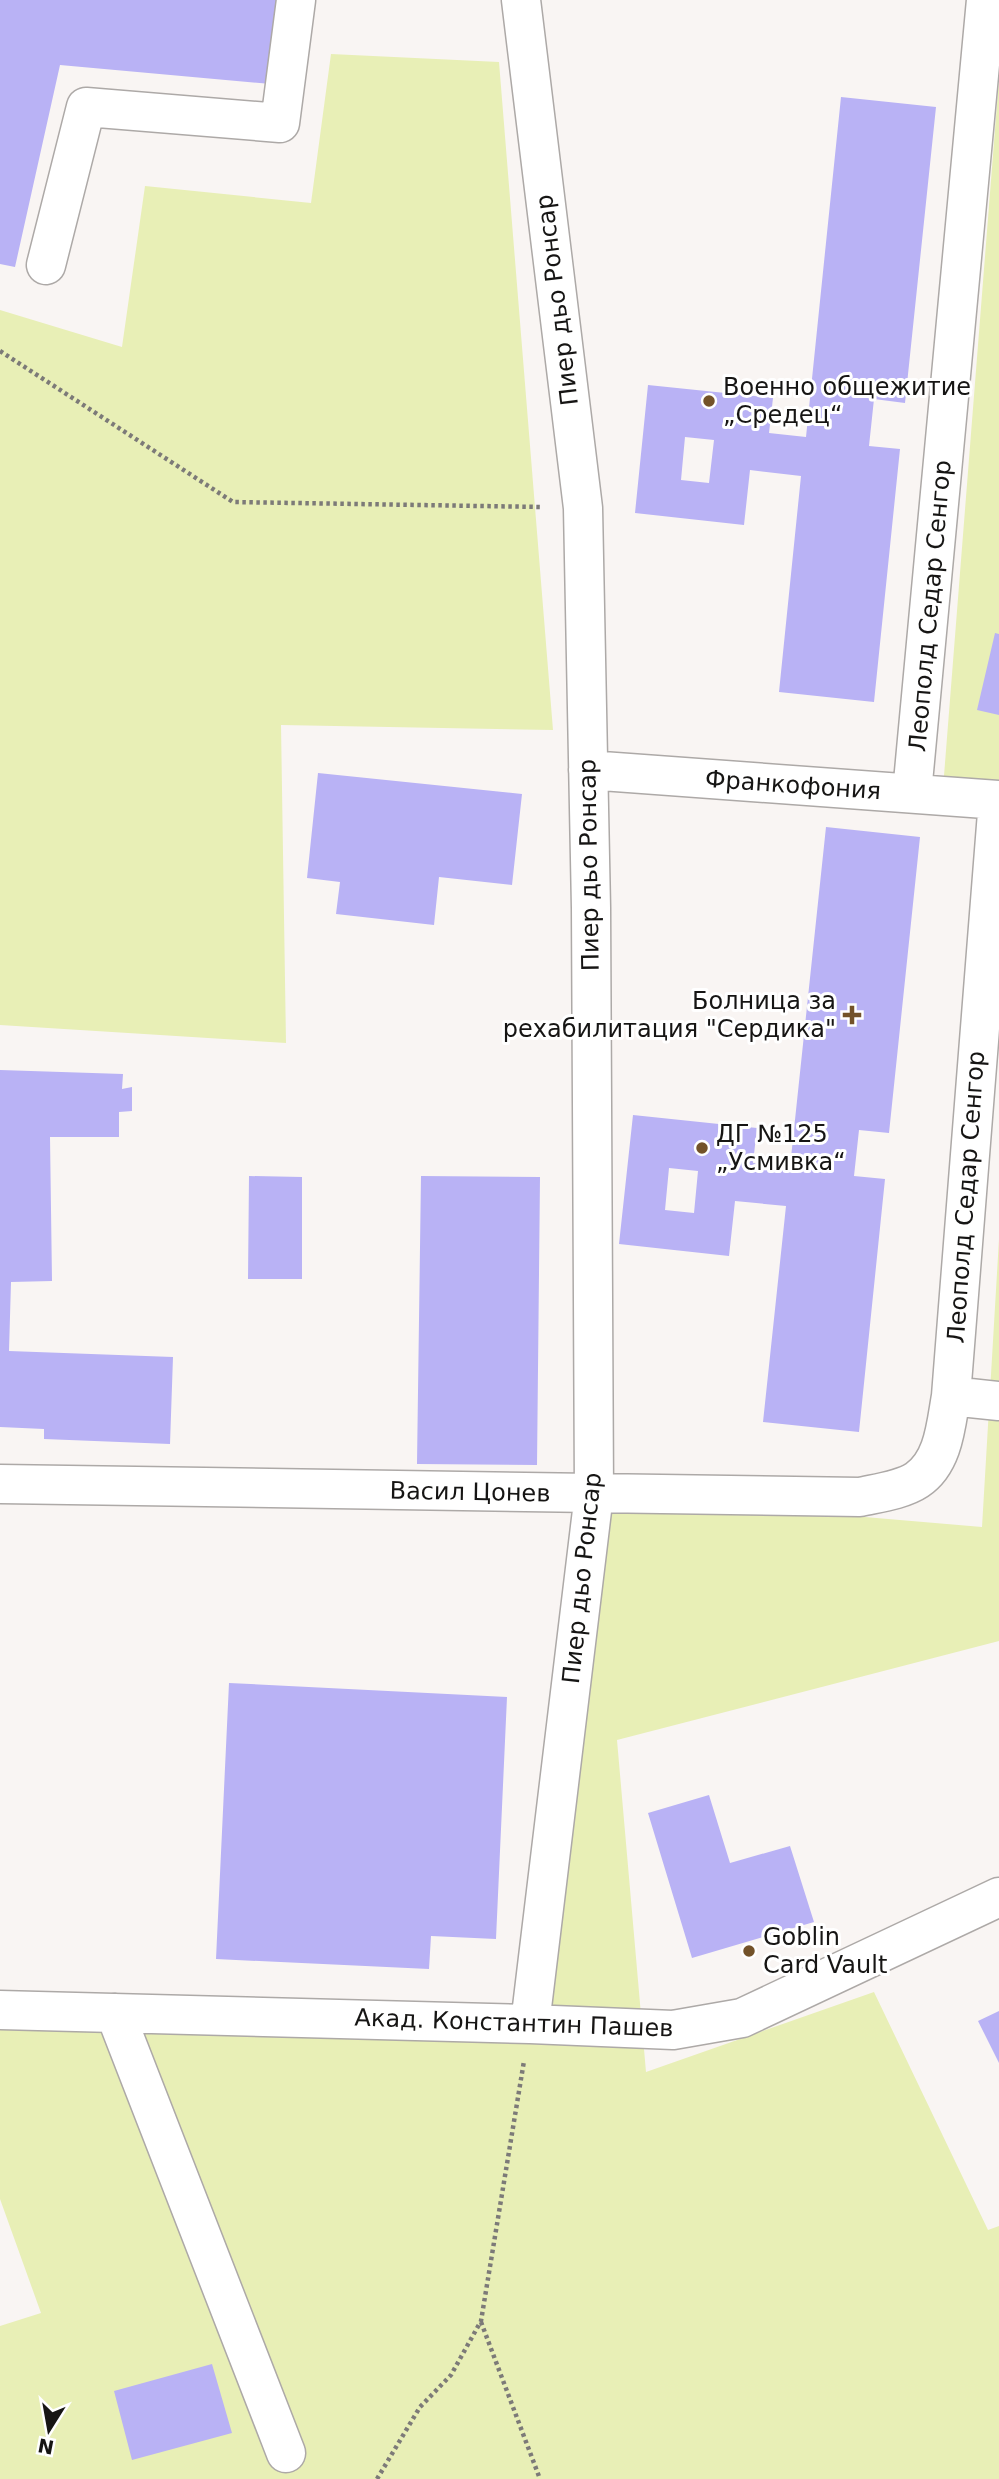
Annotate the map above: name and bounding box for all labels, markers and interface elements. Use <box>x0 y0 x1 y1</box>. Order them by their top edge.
street label: Пиер дьо Ронсар <box>530 193 584 407</box>
place label: Военно общежитие „Средец“ <box>723 373 971 429</box>
marker: Военно общежитие „Средец“ <box>701 393 717 409</box>
street label: Леополд Седар Сенгор <box>903 459 957 753</box>
street label: Пиер дьо Ронсар <box>573 759 605 971</box>
street label: Франкофония <box>704 765 882 805</box>
place label: Болница за рехабилитация "Сердика" <box>503 987 836 1043</box>
marker: Болница за рехабилитация "Сердика" <box>842 1005 862 1025</box>
street label: Леополд Седар Сенгор <box>942 1050 990 1344</box>
place label: ДГ №125 „Усмивка“ <box>716 1120 846 1176</box>
marker: ДГ №125 „Усмивка“ <box>694 1140 710 1156</box>
street label: Пиер дьо Ронсар <box>557 1471 607 1685</box>
street label: Васил Цонев <box>389 1477 551 1507</box>
place label: Goblin Card Vault <box>763 1923 887 1979</box>
marker: Goblin Card Vault <box>741 1943 757 1959</box>
street label: Акад. Константин Пашев <box>354 2003 674 2043</box>
north arrow <box>14 2395 84 2465</box>
text: N <box>36 2434 56 2459</box>

